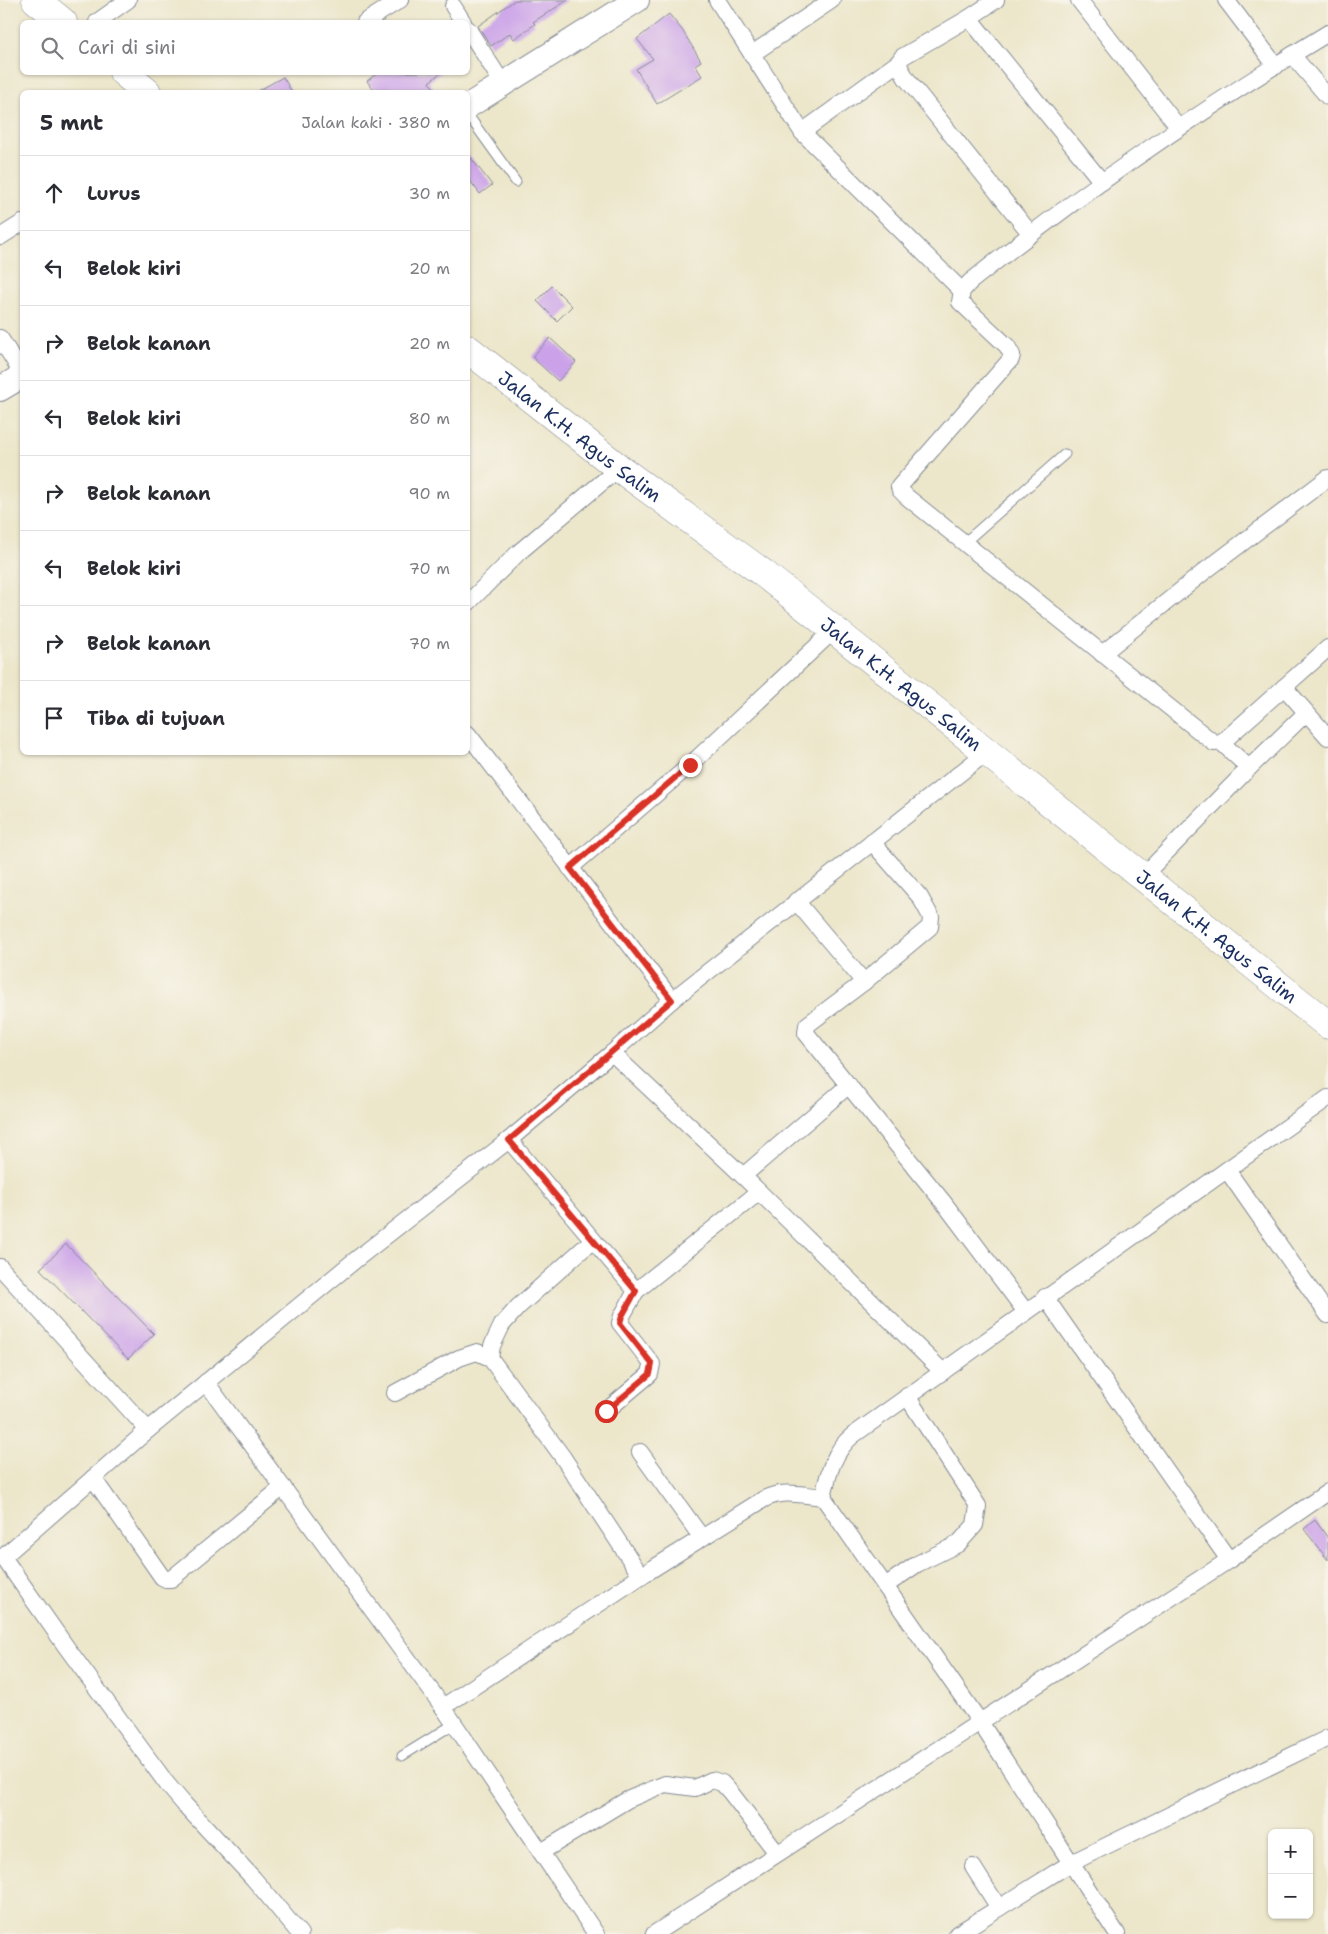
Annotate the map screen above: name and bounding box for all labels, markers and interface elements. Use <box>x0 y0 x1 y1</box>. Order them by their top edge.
search box <box>20 20 470 75</box>
icon: search <box>38 34 66 62</box>
text: Cari di sini <box>78 35 176 60</box>
text: 5 mnt <box>40 109 103 137</box>
text: Jalan kaki · 380 m <box>301 112 450 133</box>
icon: ahead <box>40 179 68 207</box>
text: Lurus <box>87 181 141 206</box>
text: 30 m <box>409 183 450 204</box>
icon: left <box>40 254 68 282</box>
text: Belok kiri <box>87 256 181 281</box>
text: 20 m <box>409 258 450 279</box>
icon: right <box>40 329 68 357</box>
text: Belok kanan <box>87 331 211 356</box>
text: 20 m <box>409 333 450 354</box>
street label: Jalan K.H. Agus Salim <box>493 366 666 508</box>
icon: left <box>40 404 68 432</box>
text: Belok kiri <box>87 406 181 431</box>
text: 80 m <box>409 408 450 429</box>
icon: right <box>40 479 68 507</box>
text: Belok kanan <box>87 481 211 506</box>
text: 90 m <box>409 483 450 504</box>
icon: left <box>40 554 68 582</box>
text: Belok kiri <box>87 556 181 581</box>
text: 70 m <box>409 558 450 579</box>
street label: Jalan K.H. Agus Salim <box>815 612 987 757</box>
icon: right <box>40 629 68 657</box>
text: Belok kanan <box>87 631 211 656</box>
text: 70 m <box>409 633 450 654</box>
icon: arrive <box>40 704 68 732</box>
text: Tiba di tujuan <box>87 706 225 731</box>
route end <box>679 754 702 777</box>
street label: Jalan K.H. Agus Salim <box>1131 864 1303 1009</box>
route start <box>595 1400 618 1423</box>
map controls <box>1268 1829 1313 1919</box>
button: + <box>1268 1829 1313 1874</box>
button: − <box>1268 1874 1313 1919</box>

